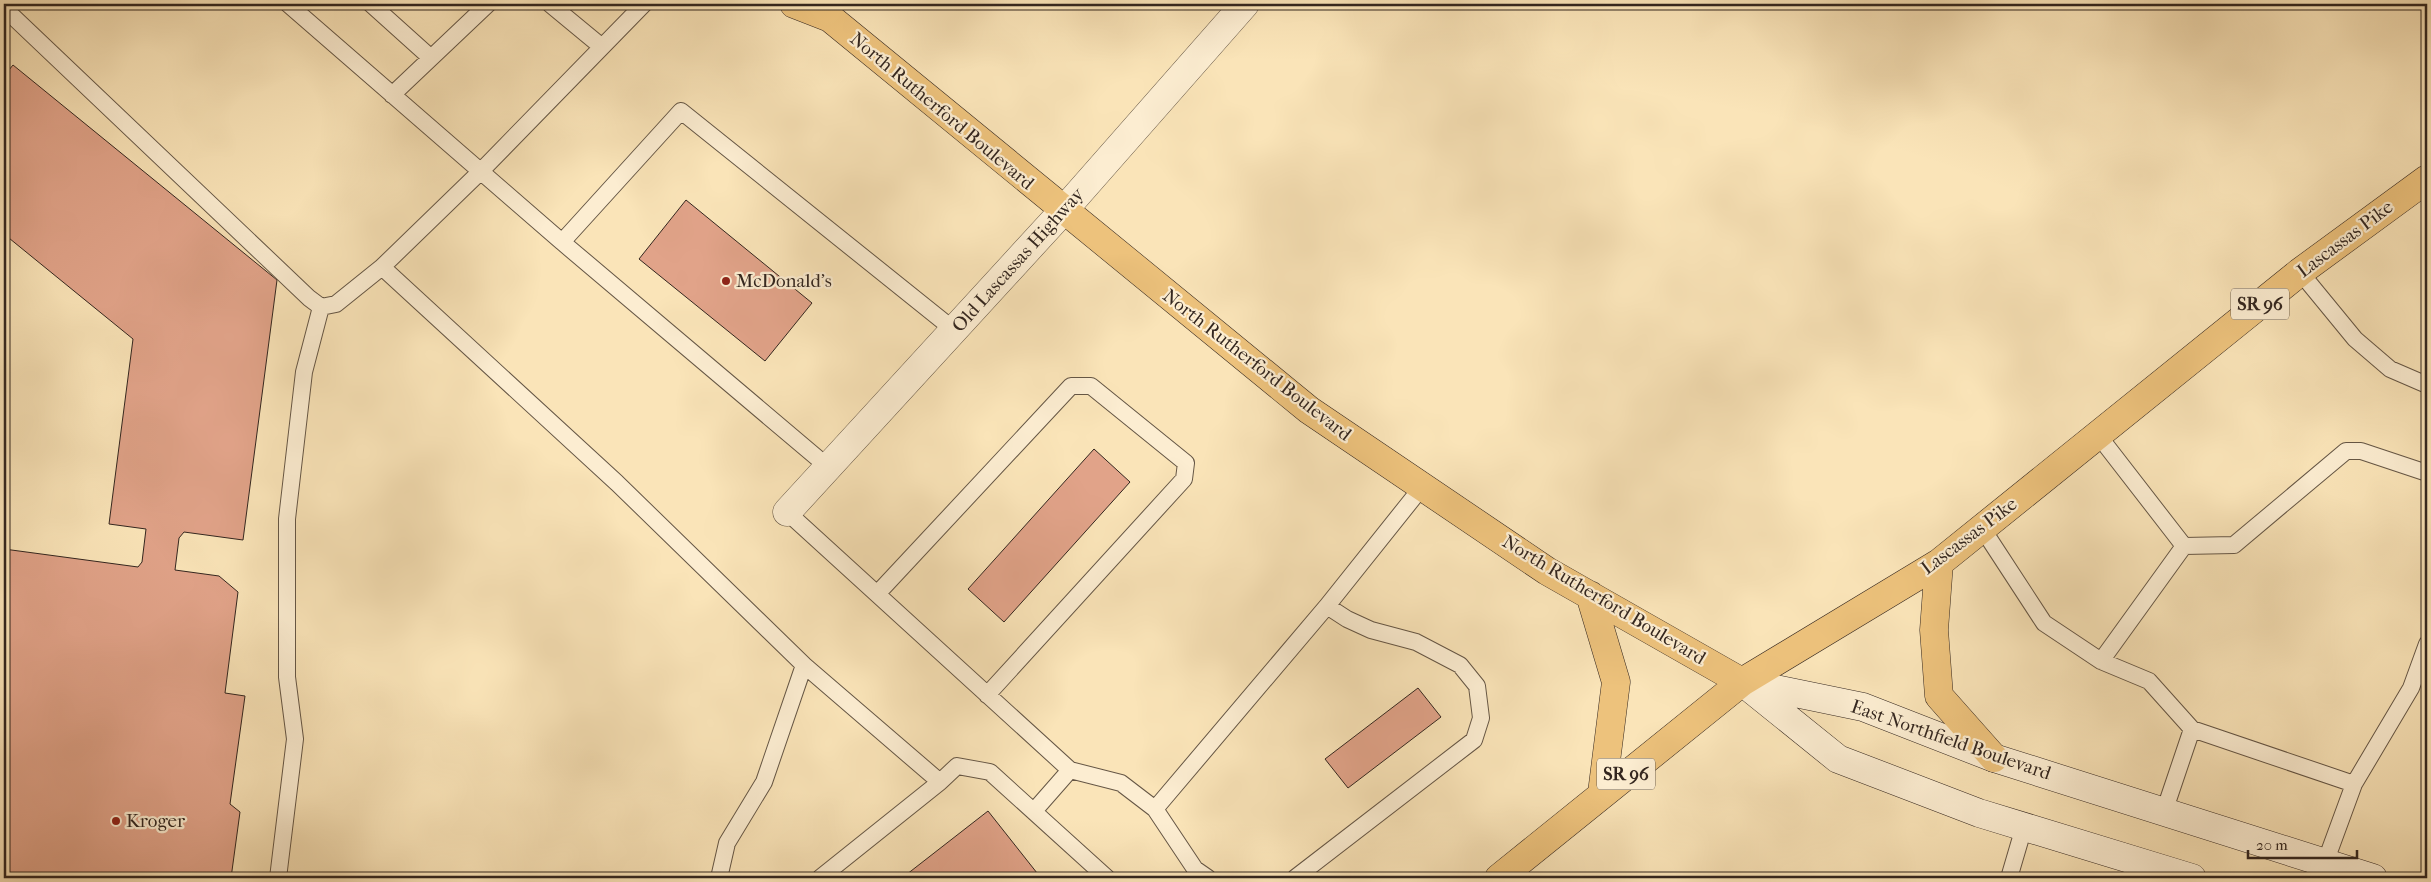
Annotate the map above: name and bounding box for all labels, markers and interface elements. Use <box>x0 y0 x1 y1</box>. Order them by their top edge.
street label: North Rutherford Boulevard <box>846 28 1039 195</box>
street label: Old Lascassas Highway <box>947 183 1089 337</box>
street label: Lascassas Pike <box>2293 196 2397 282</box>
place label: McDonald's <box>736 270 832 292</box>
marker: McDonald's <box>720 275 732 287</box>
street label: North Rutherford Boulevard <box>1158 285 1356 446</box>
road number: SR 96 <box>2231 288 2289 320</box>
street label: Lascassas Pike <box>1917 493 2021 579</box>
street label: North Rutherford Boulevard <box>1498 531 1710 670</box>
street label: East Northfield Boulevard <box>1848 695 2055 785</box>
road number: SR 96 <box>1597 759 1655 790</box>
place label: Kroger <box>126 810 186 832</box>
marker: Kroger <box>110 815 122 827</box>
scale bar <box>2248 827 2357 859</box>
text: 20 m <box>2256 836 2288 854</box>

